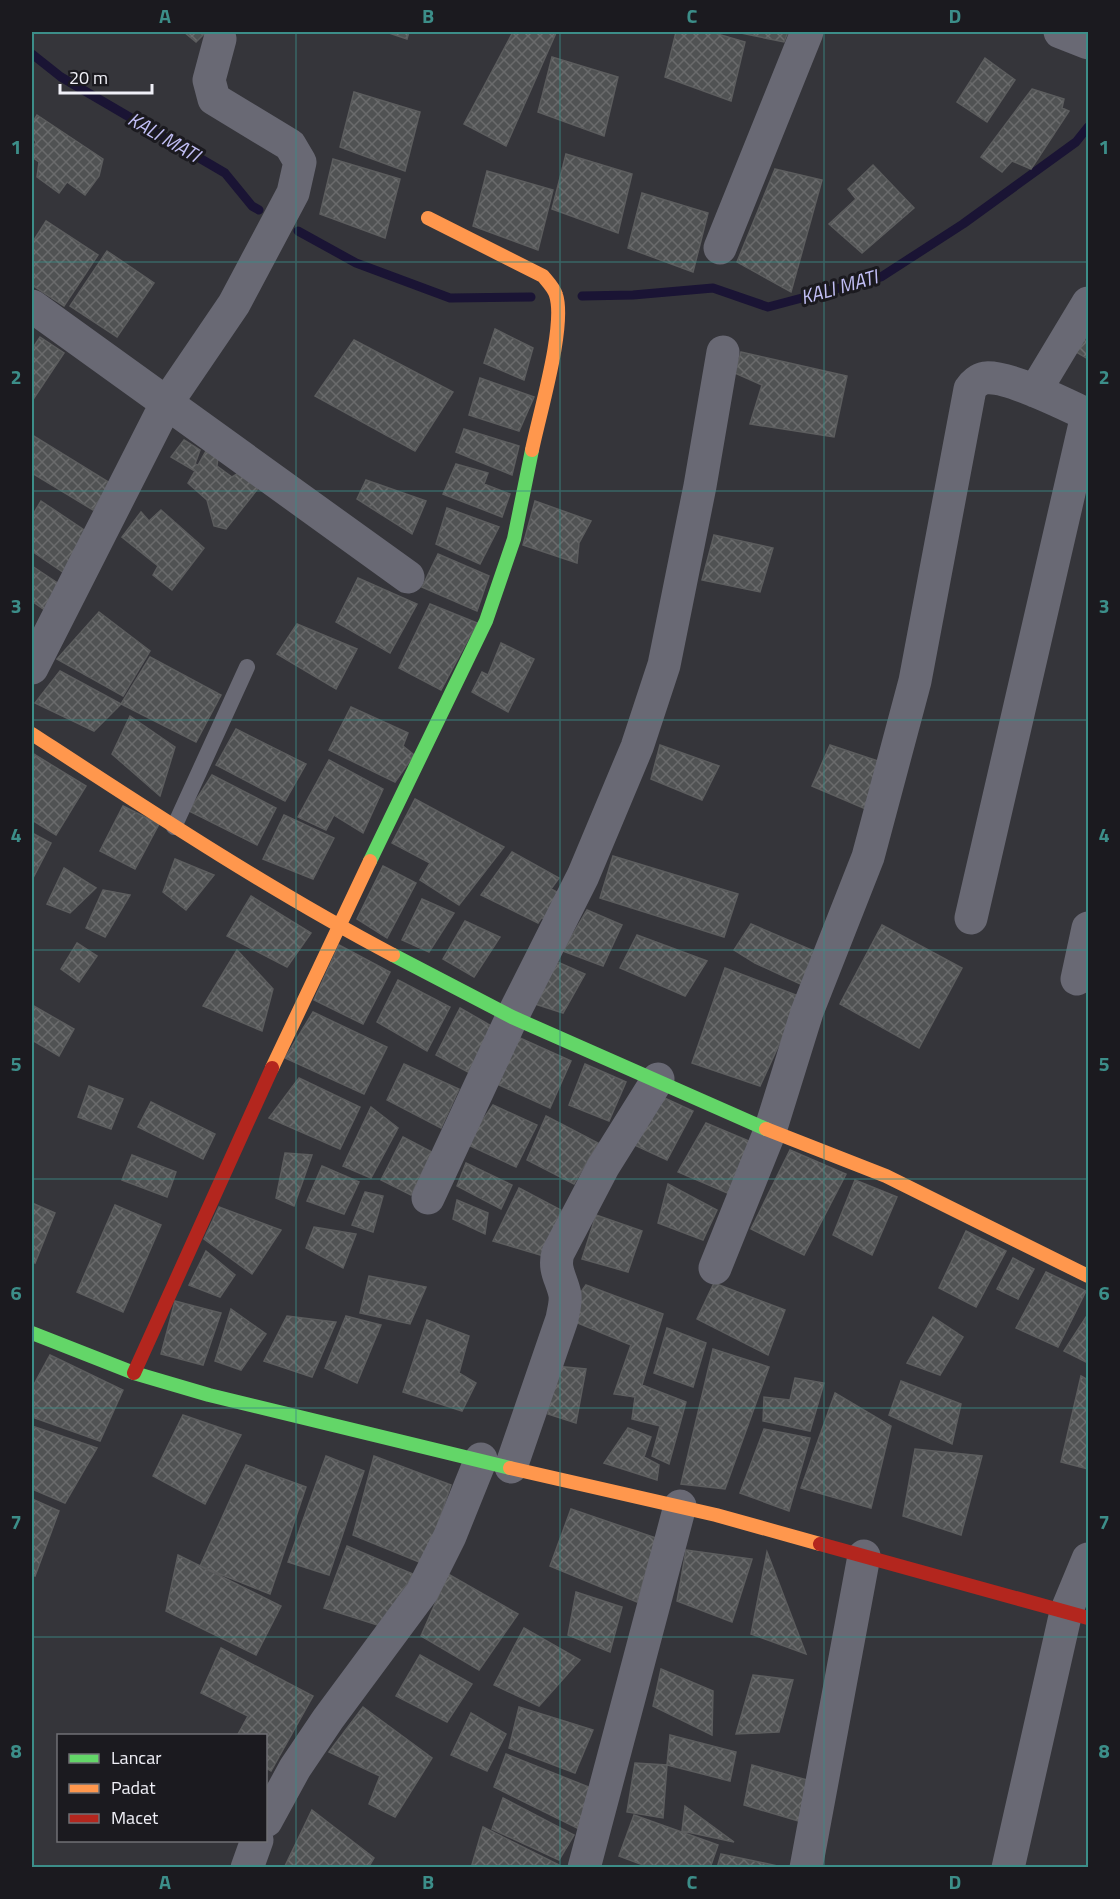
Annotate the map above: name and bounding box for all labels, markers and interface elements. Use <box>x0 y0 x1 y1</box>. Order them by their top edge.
text: A <box>159 0 171 31</box>
text: B <box>422 0 434 31</box>
text: C <box>687 0 698 31</box>
text: D <box>949 0 961 31</box>
scale bar <box>60 57 152 95</box>
text: 20 m <box>69 64 108 91</box>
water label: KALI MATI <box>122 103 208 171</box>
text: 1 <box>10 131 22 162</box>
text: 1 <box>1098 131 1110 162</box>
water label: KALI MATI <box>797 260 883 312</box>
text: 2 <box>10 361 22 392</box>
text: 2 <box>1098 361 1110 392</box>
text: 3 <box>10 590 22 621</box>
text: 3 <box>1098 590 1110 621</box>
text: 4 <box>10 819 22 850</box>
text: 4 <box>1098 819 1110 850</box>
text: 5 <box>10 1048 22 1079</box>
text: 5 <box>1098 1048 1110 1079</box>
text: 6 <box>10 1277 22 1308</box>
text: 6 <box>1098 1277 1110 1308</box>
text: 7 <box>10 1506 22 1537</box>
text: 7 <box>1098 1506 1110 1537</box>
legend <box>57 1734 267 1842</box>
text: 8 <box>10 1735 22 1766</box>
text: 8 <box>1098 1735 1110 1766</box>
text: Lancar <box>111 1744 161 1771</box>
text: Padat <box>111 1774 156 1801</box>
text: Macet <box>111 1804 159 1831</box>
text: A <box>159 1866 171 1897</box>
text: B <box>422 1866 434 1897</box>
text: C <box>687 1866 698 1897</box>
text: D <box>949 1866 961 1897</box>

